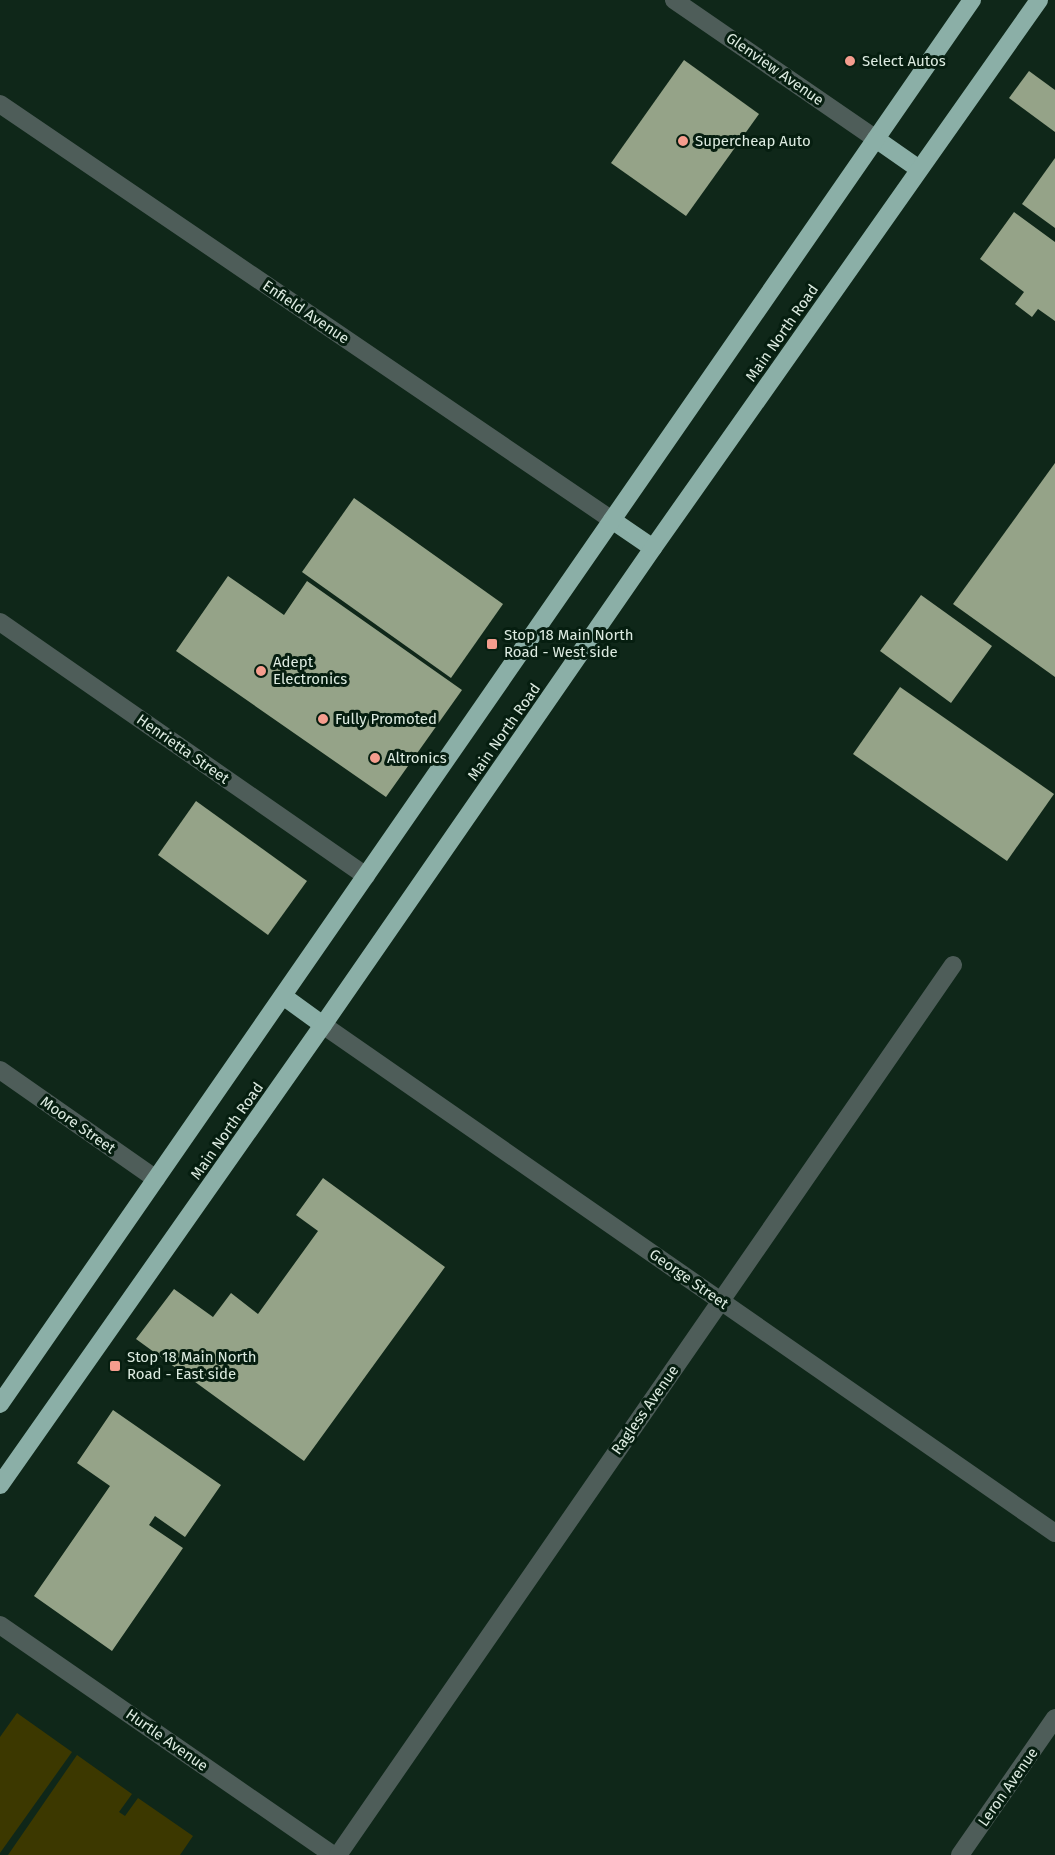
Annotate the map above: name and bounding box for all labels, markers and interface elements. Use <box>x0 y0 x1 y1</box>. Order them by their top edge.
street label: Glenview Avenue <box>723 29 827 109</box>
place label: Select Autos <box>862 52 946 70</box>
marker: Select Autos <box>843 54 857 68</box>
place label: Supercheap Auto <box>695 132 811 150</box>
marker: Supercheap Auto <box>676 134 690 148</box>
street label: Enfield Avenue <box>259 276 353 348</box>
street label: Main North Road <box>742 281 822 385</box>
place label: Stop 18 Main North Road - West side <box>504 626 634 661</box>
marker: Stop 18 Main North Road - West side <box>485 637 499 651</box>
place label: Adept Electronics <box>273 653 347 688</box>
marker: Adept Electronics <box>254 664 268 678</box>
street label: Main North Road <box>464 680 544 784</box>
street label: Henrietta Street <box>133 710 233 788</box>
place label: Fully Promoted <box>335 710 437 728</box>
marker: Fully Promoted <box>316 712 330 726</box>
place label: Altronics <box>387 749 447 767</box>
marker: Altronics <box>368 751 382 765</box>
street label: Main North Road <box>187 1079 267 1183</box>
street label: Moore Street <box>37 1093 119 1158</box>
street label: George Street <box>646 1245 732 1313</box>
place label: Stop 18 Main North Road - East side <box>127 1348 257 1383</box>
marker: Stop 18 Main North Road - East side <box>108 1359 122 1373</box>
street label: Ragless Avenue <box>608 1362 682 1458</box>
street label: Hurtle Avenue <box>122 1705 212 1775</box>
street label: Leron Avenue <box>974 1744 1042 1830</box>

